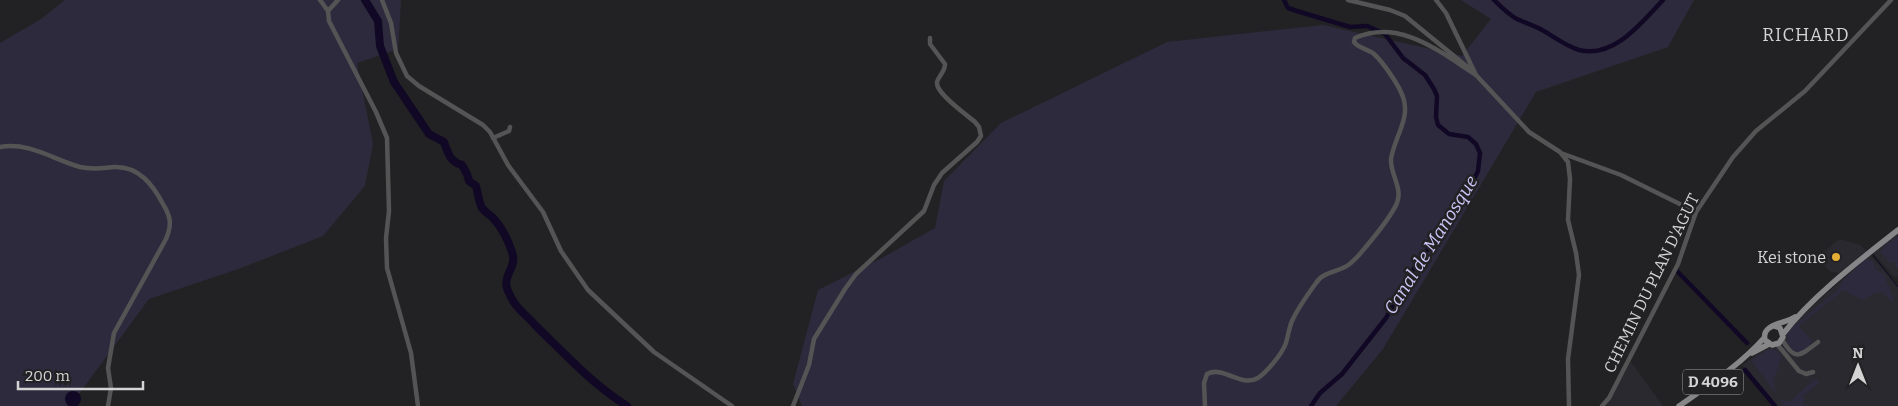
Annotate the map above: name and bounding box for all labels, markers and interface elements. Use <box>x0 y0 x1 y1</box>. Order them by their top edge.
district label: RICHARD <box>1762 24 1850 46</box>
water label: Canal de Manosque <box>1379 172 1483 318</box>
street label: CHEMIN DU PLAN D'AGUT <box>1600 190 1703 376</box>
place label: Kei stone <box>1757 248 1826 267</box>
marker: Kei stone <box>1830 251 1842 263</box>
north arrow <box>1833 341 1883 391</box>
text: N <box>1853 345 1864 362</box>
scale bar <box>18 358 142 390</box>
text: 200 m <box>25 367 70 385</box>
road number: D 4096 <box>1683 370 1743 394</box>

